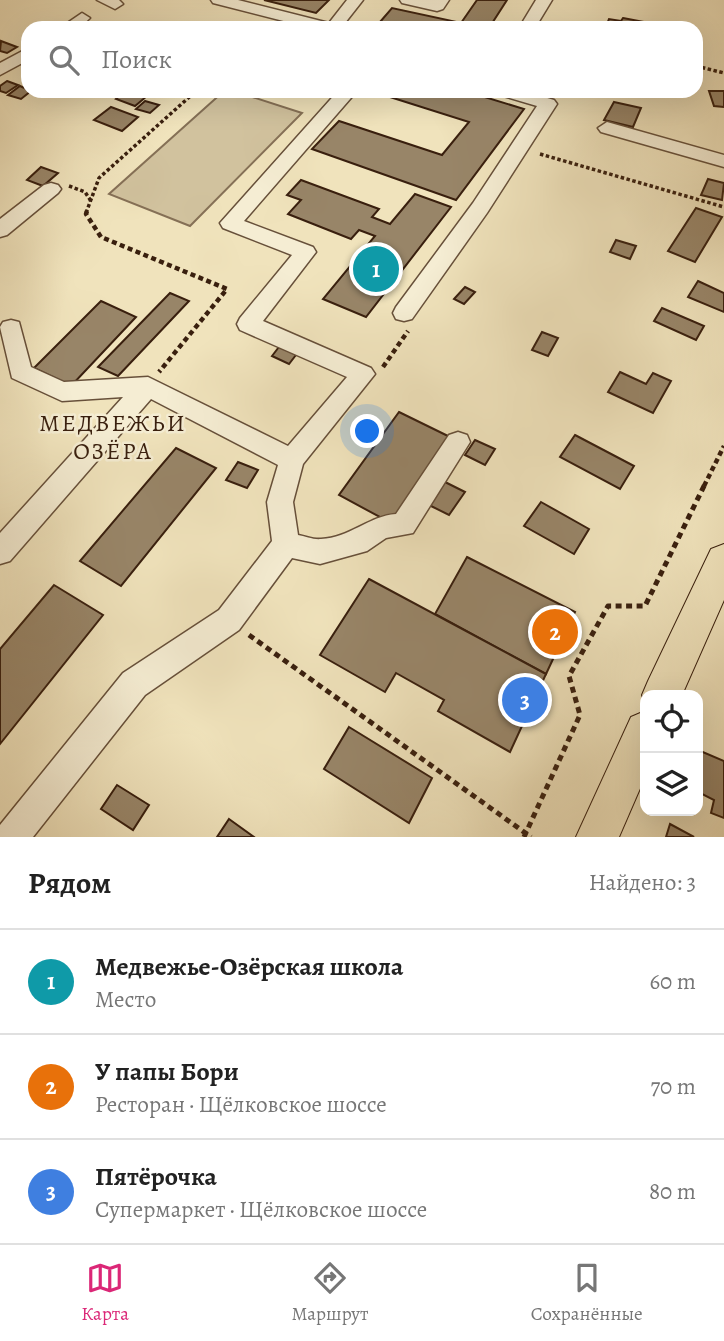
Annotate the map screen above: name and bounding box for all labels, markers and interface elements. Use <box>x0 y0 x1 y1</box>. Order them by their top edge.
search box <box>21 21 703 98</box>
icon: search <box>45 41 83 79</box>
text: Поиск <box>101 42 172 77</box>
pin: 1 <box>353 243 399 295</box>
district label: МЕДВЕЖЬИ ОЗЁРА <box>39 407 187 467</box>
your location <box>350 414 384 448</box>
pin: 2 <box>532 606 578 658</box>
pin: 3 <box>502 674 548 726</box>
map controls <box>640 690 703 816</box>
button: locate <box>640 690 703 753</box>
button: layers <box>640 753 703 816</box>
text: Рядом <box>28 863 111 903</box>
text: Найдено: 3 <box>589 867 696 898</box>
text: Медвежье-Озёрская школа <box>95 949 403 984</box>
text: 1 <box>47 966 55 997</box>
text: 60 m <box>649 966 696 997</box>
text: Место <box>95 984 156 1015</box>
text: У папы Бори <box>95 1054 239 1089</box>
text: 2 <box>45 1071 57 1102</box>
text: 70 m <box>650 1071 696 1102</box>
text: Ресторан · Щёлковское шоссе <box>95 1089 387 1120</box>
text: Пятёрочка <box>95 1159 217 1194</box>
text: 3 <box>46 1176 56 1207</box>
text: 80 m <box>649 1176 696 1207</box>
text: Супермаркет · Щёлковское шоссе <box>95 1194 427 1225</box>
tab: Карта <box>81 1259 129 1327</box>
tab: Маршрут <box>291 1259 368 1327</box>
tab: Сохранённые <box>531 1259 643 1327</box>

